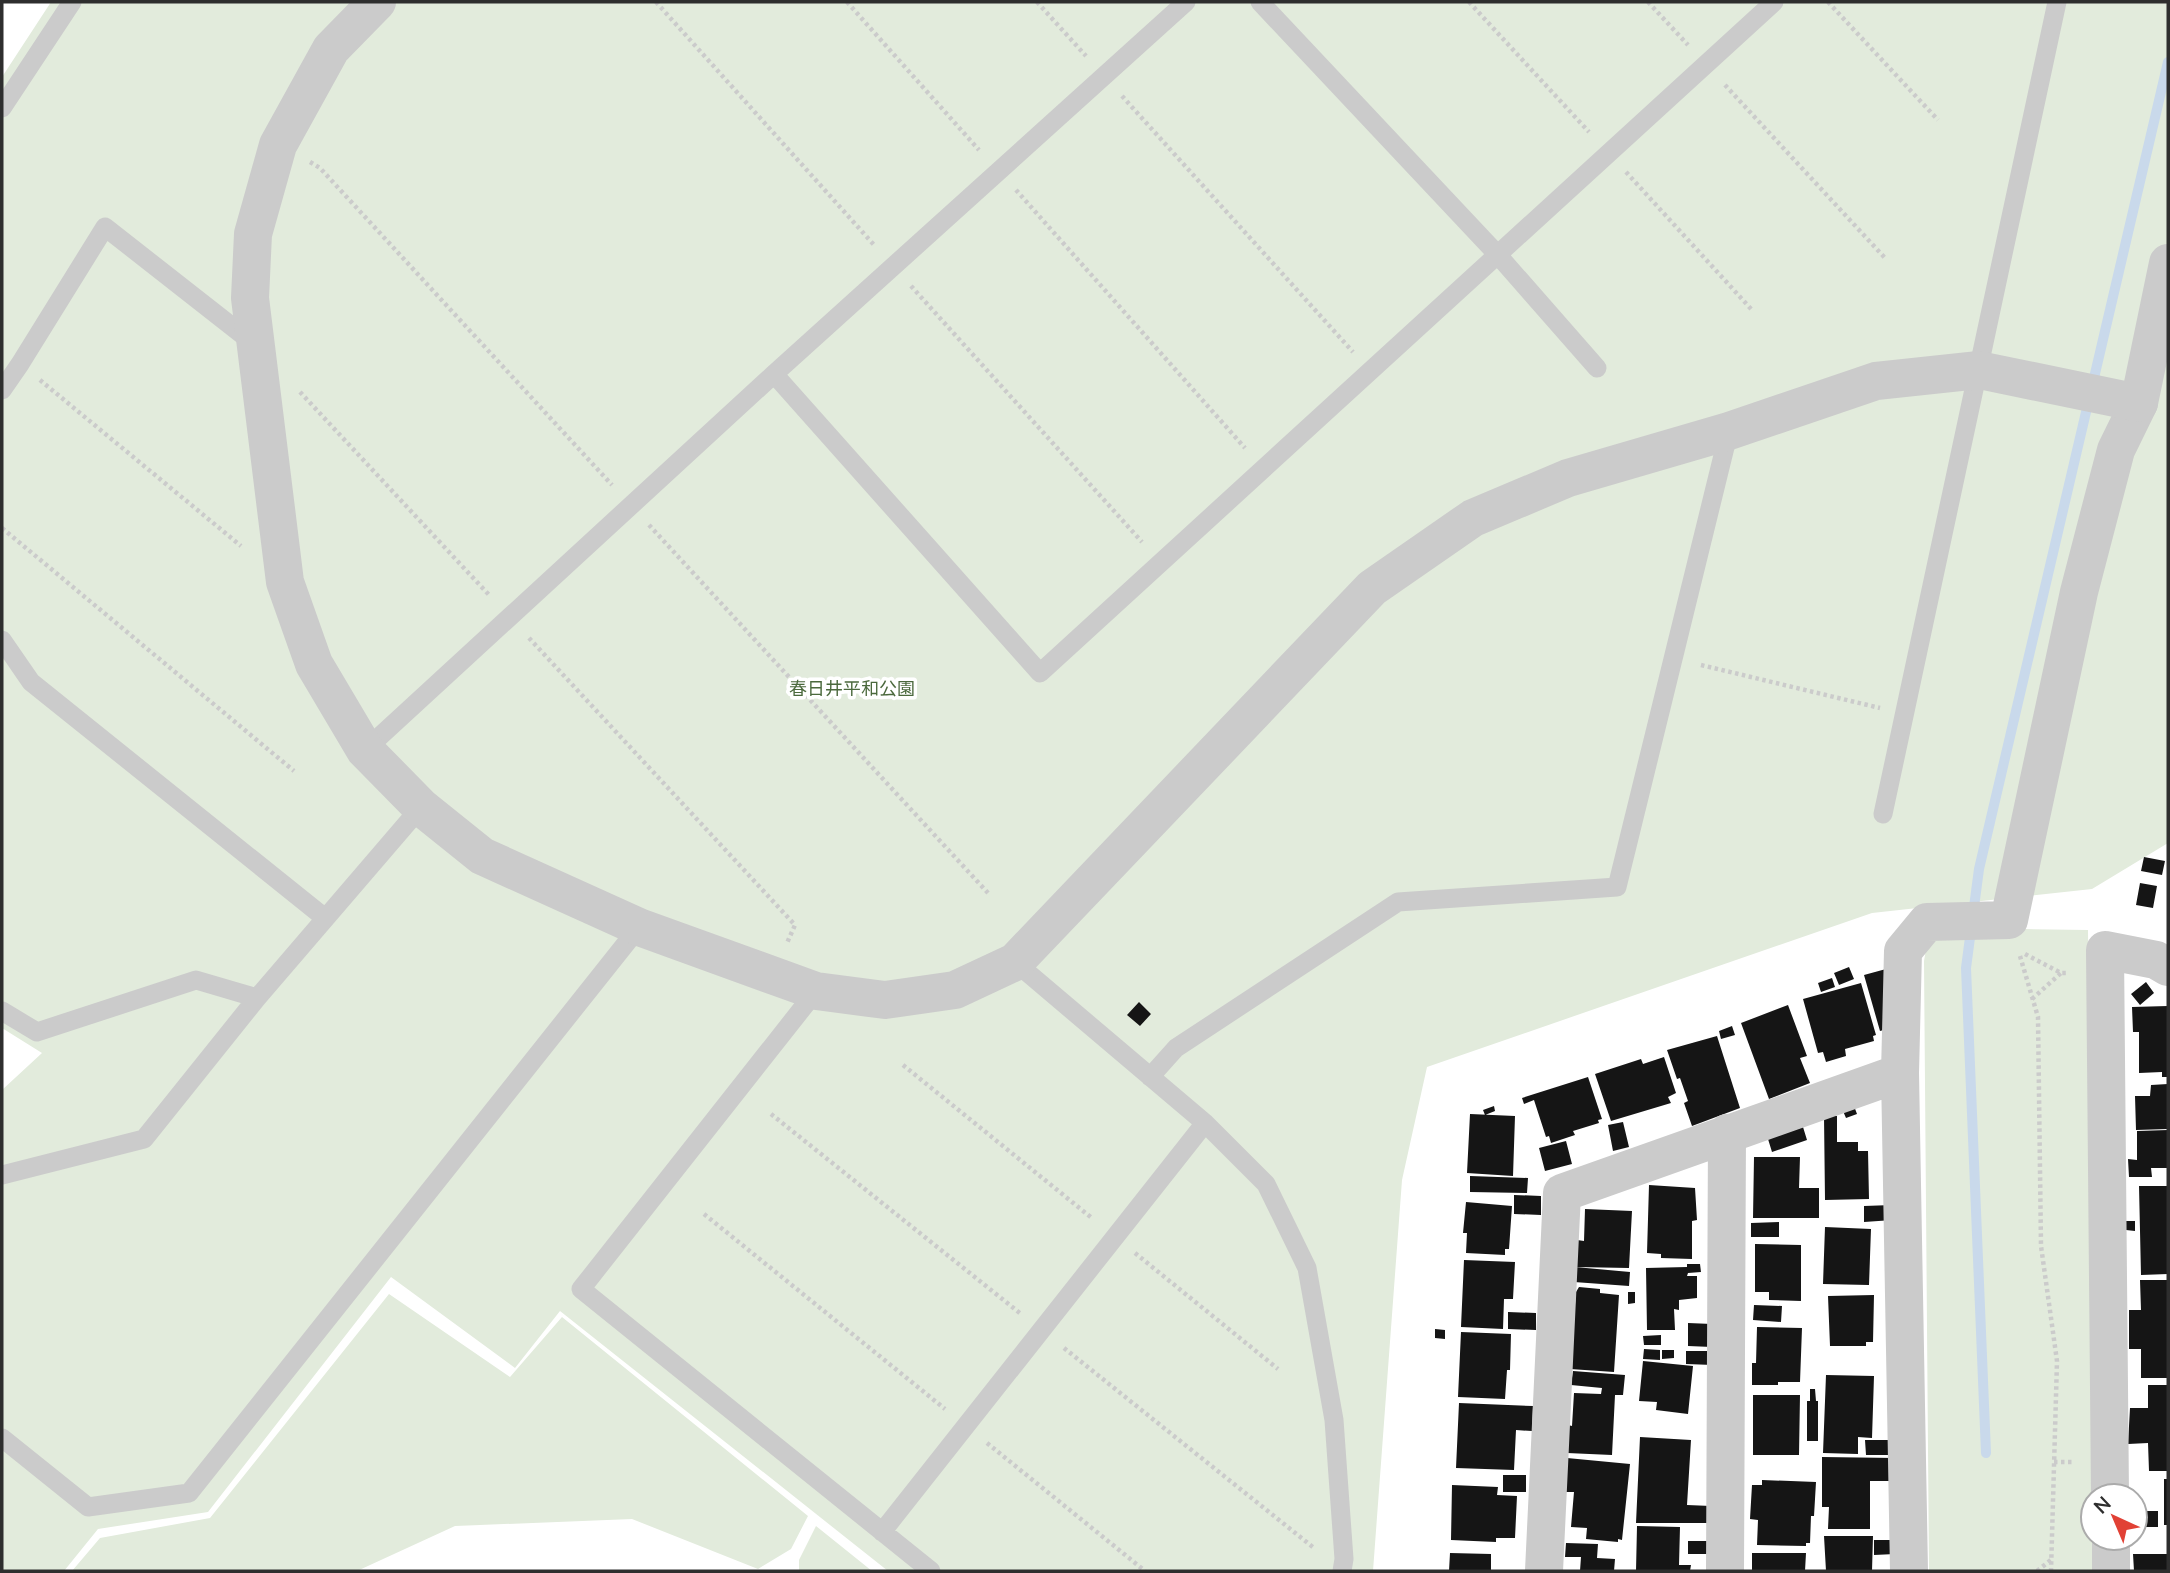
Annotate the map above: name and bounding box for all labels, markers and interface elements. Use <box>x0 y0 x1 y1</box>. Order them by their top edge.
park label: 春日井平和公園 <box>789 677 915 699</box>
north arrow <box>2079 1482 2149 1552</box>
text: N <box>2089 1491 2115 1518</box>

